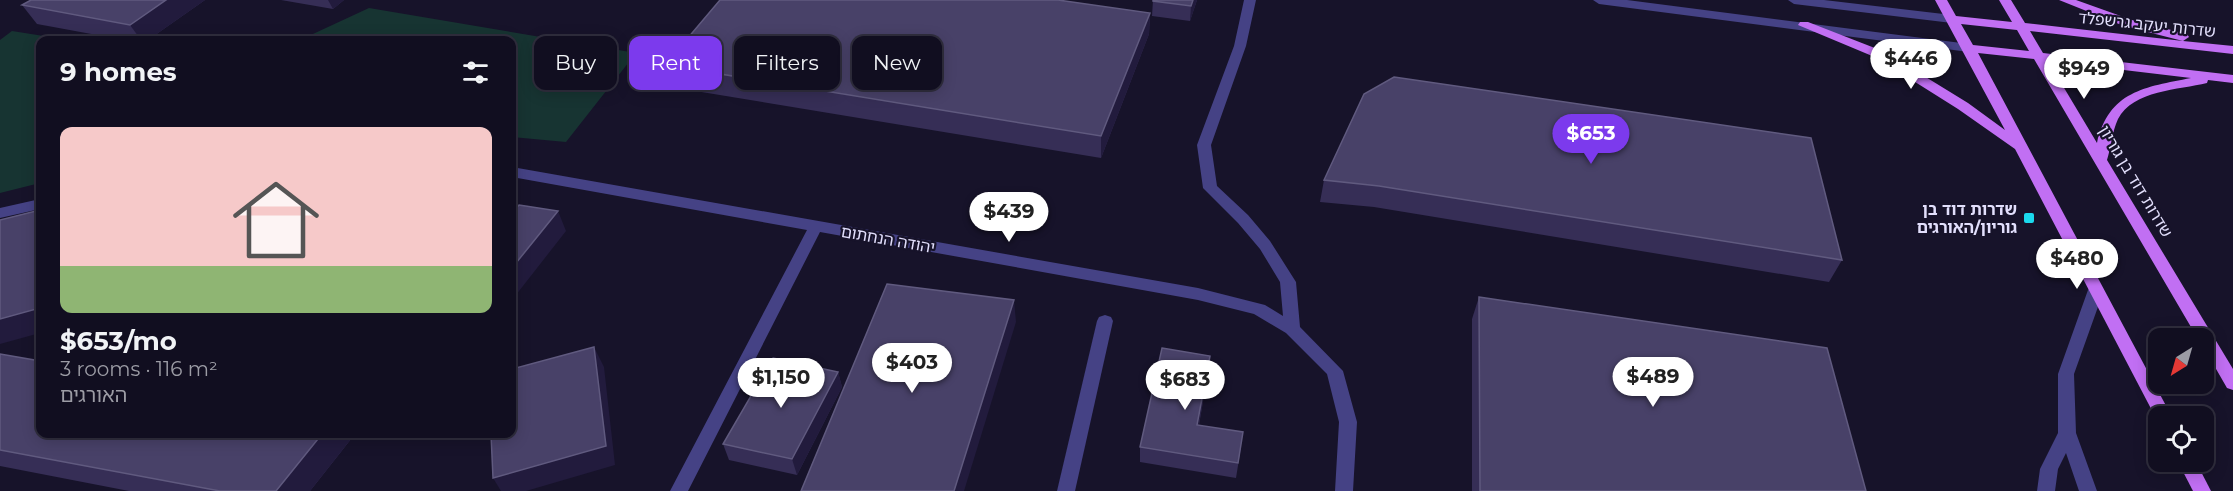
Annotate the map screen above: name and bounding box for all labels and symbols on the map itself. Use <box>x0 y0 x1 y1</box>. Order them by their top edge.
street label: שדרות יעקב גרשפלד <box>2077 8 2217 41</box>
pin: $446 <box>1875 39 1947 90</box>
pin: $949 <box>2048 49 2120 100</box>
pin: $653 <box>1555 114 1627 165</box>
street label: שדרות דוד בן גוריון <box>2095 122 2176 241</box>
pin: $439 <box>973 192 1045 243</box>
place label: שדרות דוד בן גוריון/האורגים <box>1917 200 2017 237</box>
marker: שדרות דוד בן גוריון/האורגים <box>2022 211 2036 225</box>
street label: יהודה הנחתום <box>839 222 936 257</box>
pin: $480 <box>2041 239 2113 290</box>
north arrow <box>2148 328 2214 394</box>
pin: $403 <box>876 343 948 394</box>
pin: $489 <box>1617 357 1689 408</box>
pin: $1,150 <box>732 358 830 409</box>
pin: $683 <box>1149 360 1221 411</box>

